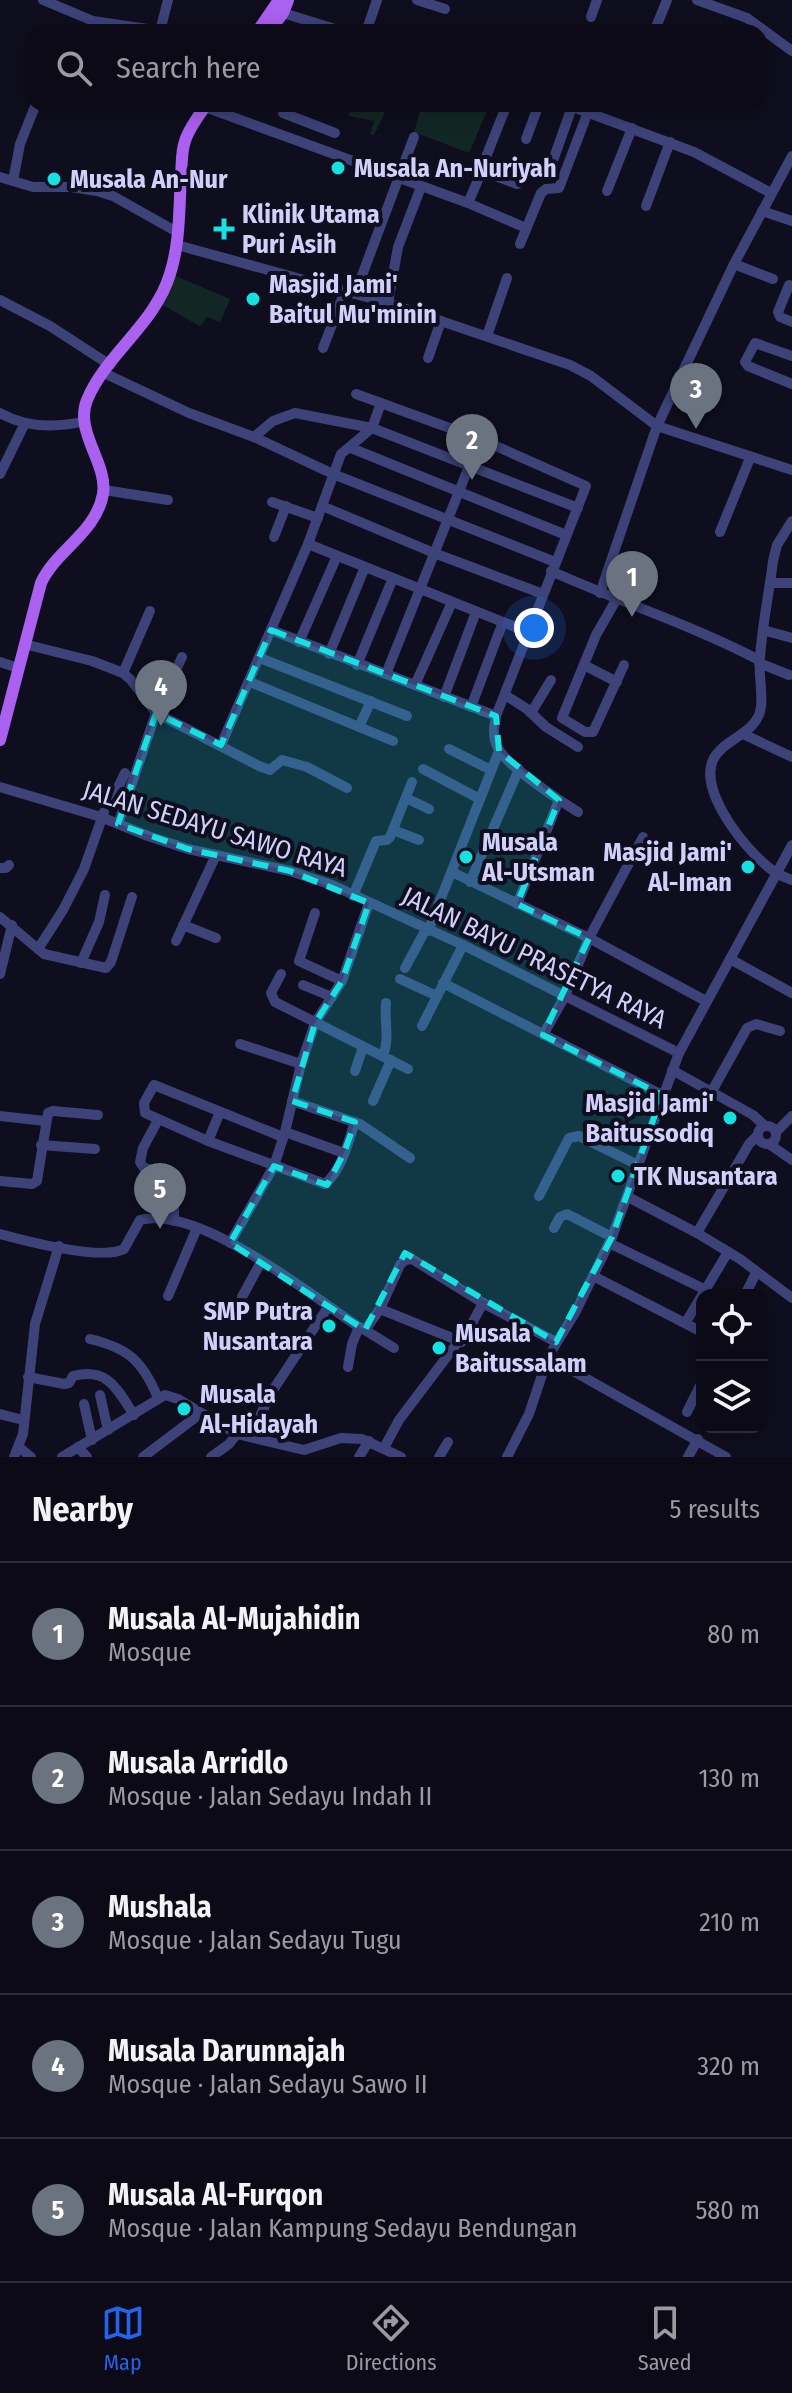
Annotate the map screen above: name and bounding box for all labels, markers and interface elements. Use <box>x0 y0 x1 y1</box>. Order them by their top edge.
search box <box>24 24 768 112</box>
icon: search <box>52 46 96 90</box>
text: Search here <box>116 50 261 86</box>
place label: Musala An-Nuriyah <box>354 153 557 184</box>
marker: Musala An-Nuriyah <box>329 159 347 177</box>
place label: Musala An-Nur <box>70 164 228 195</box>
marker: Musala An-Nur <box>45 170 63 188</box>
place label: Klinik Utama Puri Asih <box>242 199 380 260</box>
marker: Klinik Utama Puri Asih <box>213 218 235 240</box>
place label: Masjid Jami' Baitul Mu'minin <box>269 269 437 330</box>
marker: Masjid Jami' Baitul Mu'minin <box>244 290 262 308</box>
pin: 3 <box>670 363 722 429</box>
pin: 2 <box>446 414 498 480</box>
pin: 1 <box>606 551 658 617</box>
your location <box>514 608 554 648</box>
pin: 4 <box>135 660 187 726</box>
street label: JALAN SEDAYU SAWO RAYA <box>79 774 351 884</box>
place label: Musala Al-Utsman <box>481 827 595 888</box>
place label: Masjid Jami' Al-Iman <box>603 837 732 898</box>
marker: Musala Al-Utsman <box>457 848 475 866</box>
marker: Masjid Jami' Al-Iman <box>739 858 757 876</box>
street label: JALAN BAYU PRASETYA RAYA <box>397 880 672 1036</box>
place label: Masjid Jami' Baitussodiq <box>585 1088 714 1149</box>
marker: Masjid Jami' Baitussodiq <box>721 1109 739 1127</box>
place label: TK Nusantara <box>634 1161 778 1192</box>
pin: 5 <box>134 1163 186 1229</box>
marker: TK Nusantara <box>609 1167 627 1185</box>
map controls <box>696 1289 768 1433</box>
button: locate <box>696 1289 768 1361</box>
place label: SMP Putra Nusantara <box>203 1296 313 1357</box>
marker: SMP Putra Nusantara <box>320 1317 338 1335</box>
place label: Musala Baitussalam <box>455 1318 587 1379</box>
marker: Musala Baitussalam <box>430 1339 448 1357</box>
button: layers <box>696 1361 768 1433</box>
place label: Musala Al-Hidayah <box>199 1379 318 1440</box>
marker: Musala Al-Hidayah <box>175 1400 193 1418</box>
text: Nearby <box>32 1489 133 1530</box>
text: 5 results <box>670 1494 760 1525</box>
text: Musala Al-Mujahidin <box>108 1601 361 1637</box>
text: 1 <box>53 1619 64 1650</box>
text: 80 m <box>707 1619 760 1650</box>
text: Mosque <box>108 1637 192 1668</box>
text: Musala Arridlo <box>108 1745 288 1781</box>
text: 2 <box>52 1763 64 1794</box>
text: 130 m <box>698 1763 760 1794</box>
text: Mosque · Jalan Sedayu Indah II <box>108 1781 432 1812</box>
text: Mushala <box>108 1889 212 1925</box>
text: 3 <box>52 1907 64 1938</box>
text: 210 m <box>699 1907 760 1938</box>
text: Mosque · Jalan Sedayu Tugu <box>108 1925 402 1956</box>
text: Musala Darunnajah <box>108 2033 345 2069</box>
text: 4 <box>51 2051 65 2082</box>
text: 320 m <box>697 2051 760 2082</box>
text: Mosque · Jalan Sedayu Sawo II <box>108 2069 428 2100</box>
text: Musala Al-Furqon <box>108 2177 323 2213</box>
text: 5 <box>52 2195 64 2226</box>
text: 580 m <box>695 2195 760 2226</box>
text: Mosque · Jalan Kampung Sedayu Bendungan <box>108 2213 578 2244</box>
tab: Map <box>101 2301 145 2376</box>
tab: Directions <box>346 2301 437 2376</box>
tab: Saved <box>638 2301 691 2376</box>

